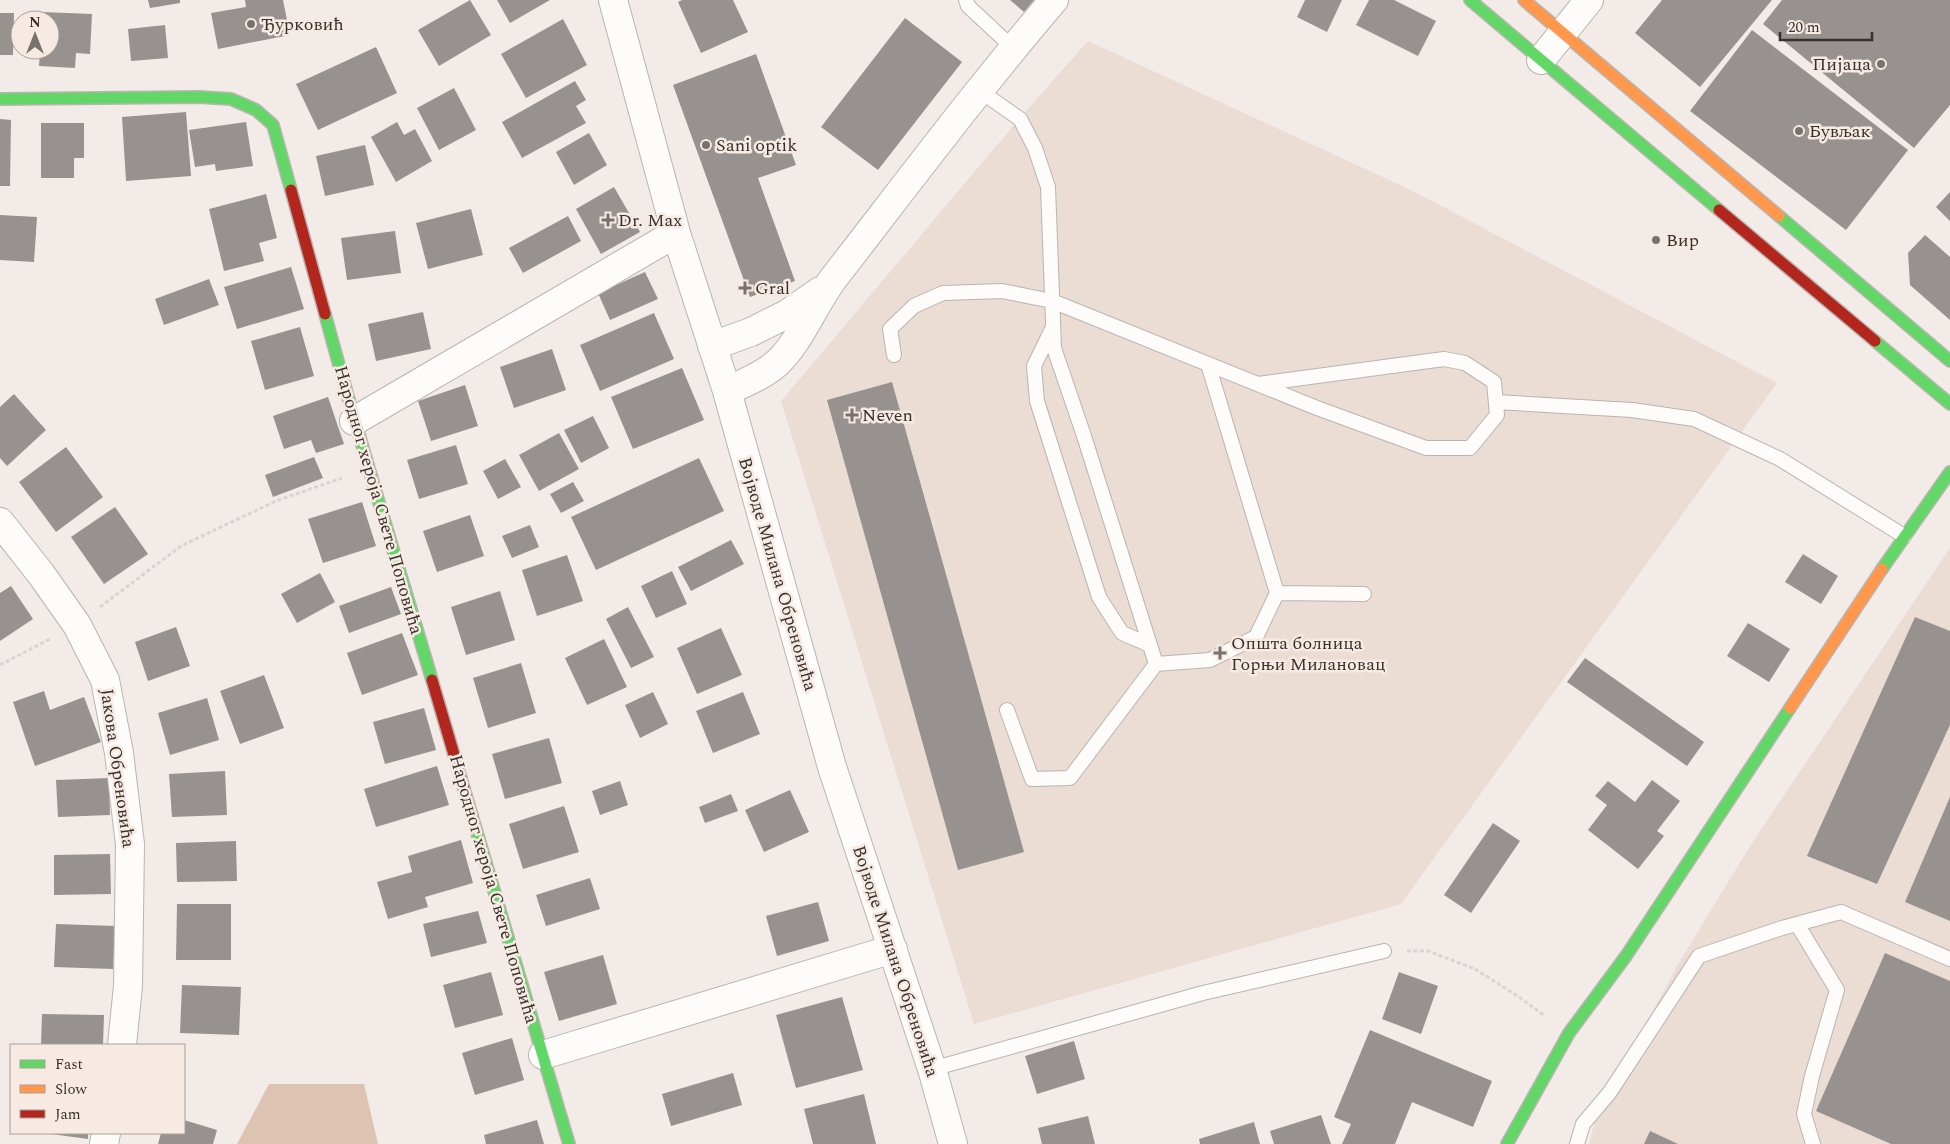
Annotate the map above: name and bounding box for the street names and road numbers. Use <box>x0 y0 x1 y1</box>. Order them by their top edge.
street label: Народног хероја Свете Поповића <box>327 363 430 638</box>
street label: Војводе Милана Обреновића <box>731 454 824 694</box>
street label: Јакова Обреновића <box>93 687 142 849</box>
street label: Народног хероја Свете Поповића <box>442 752 545 1027</box>
street label: Војводе Милана Обреновића <box>845 842 946 1081</box>

